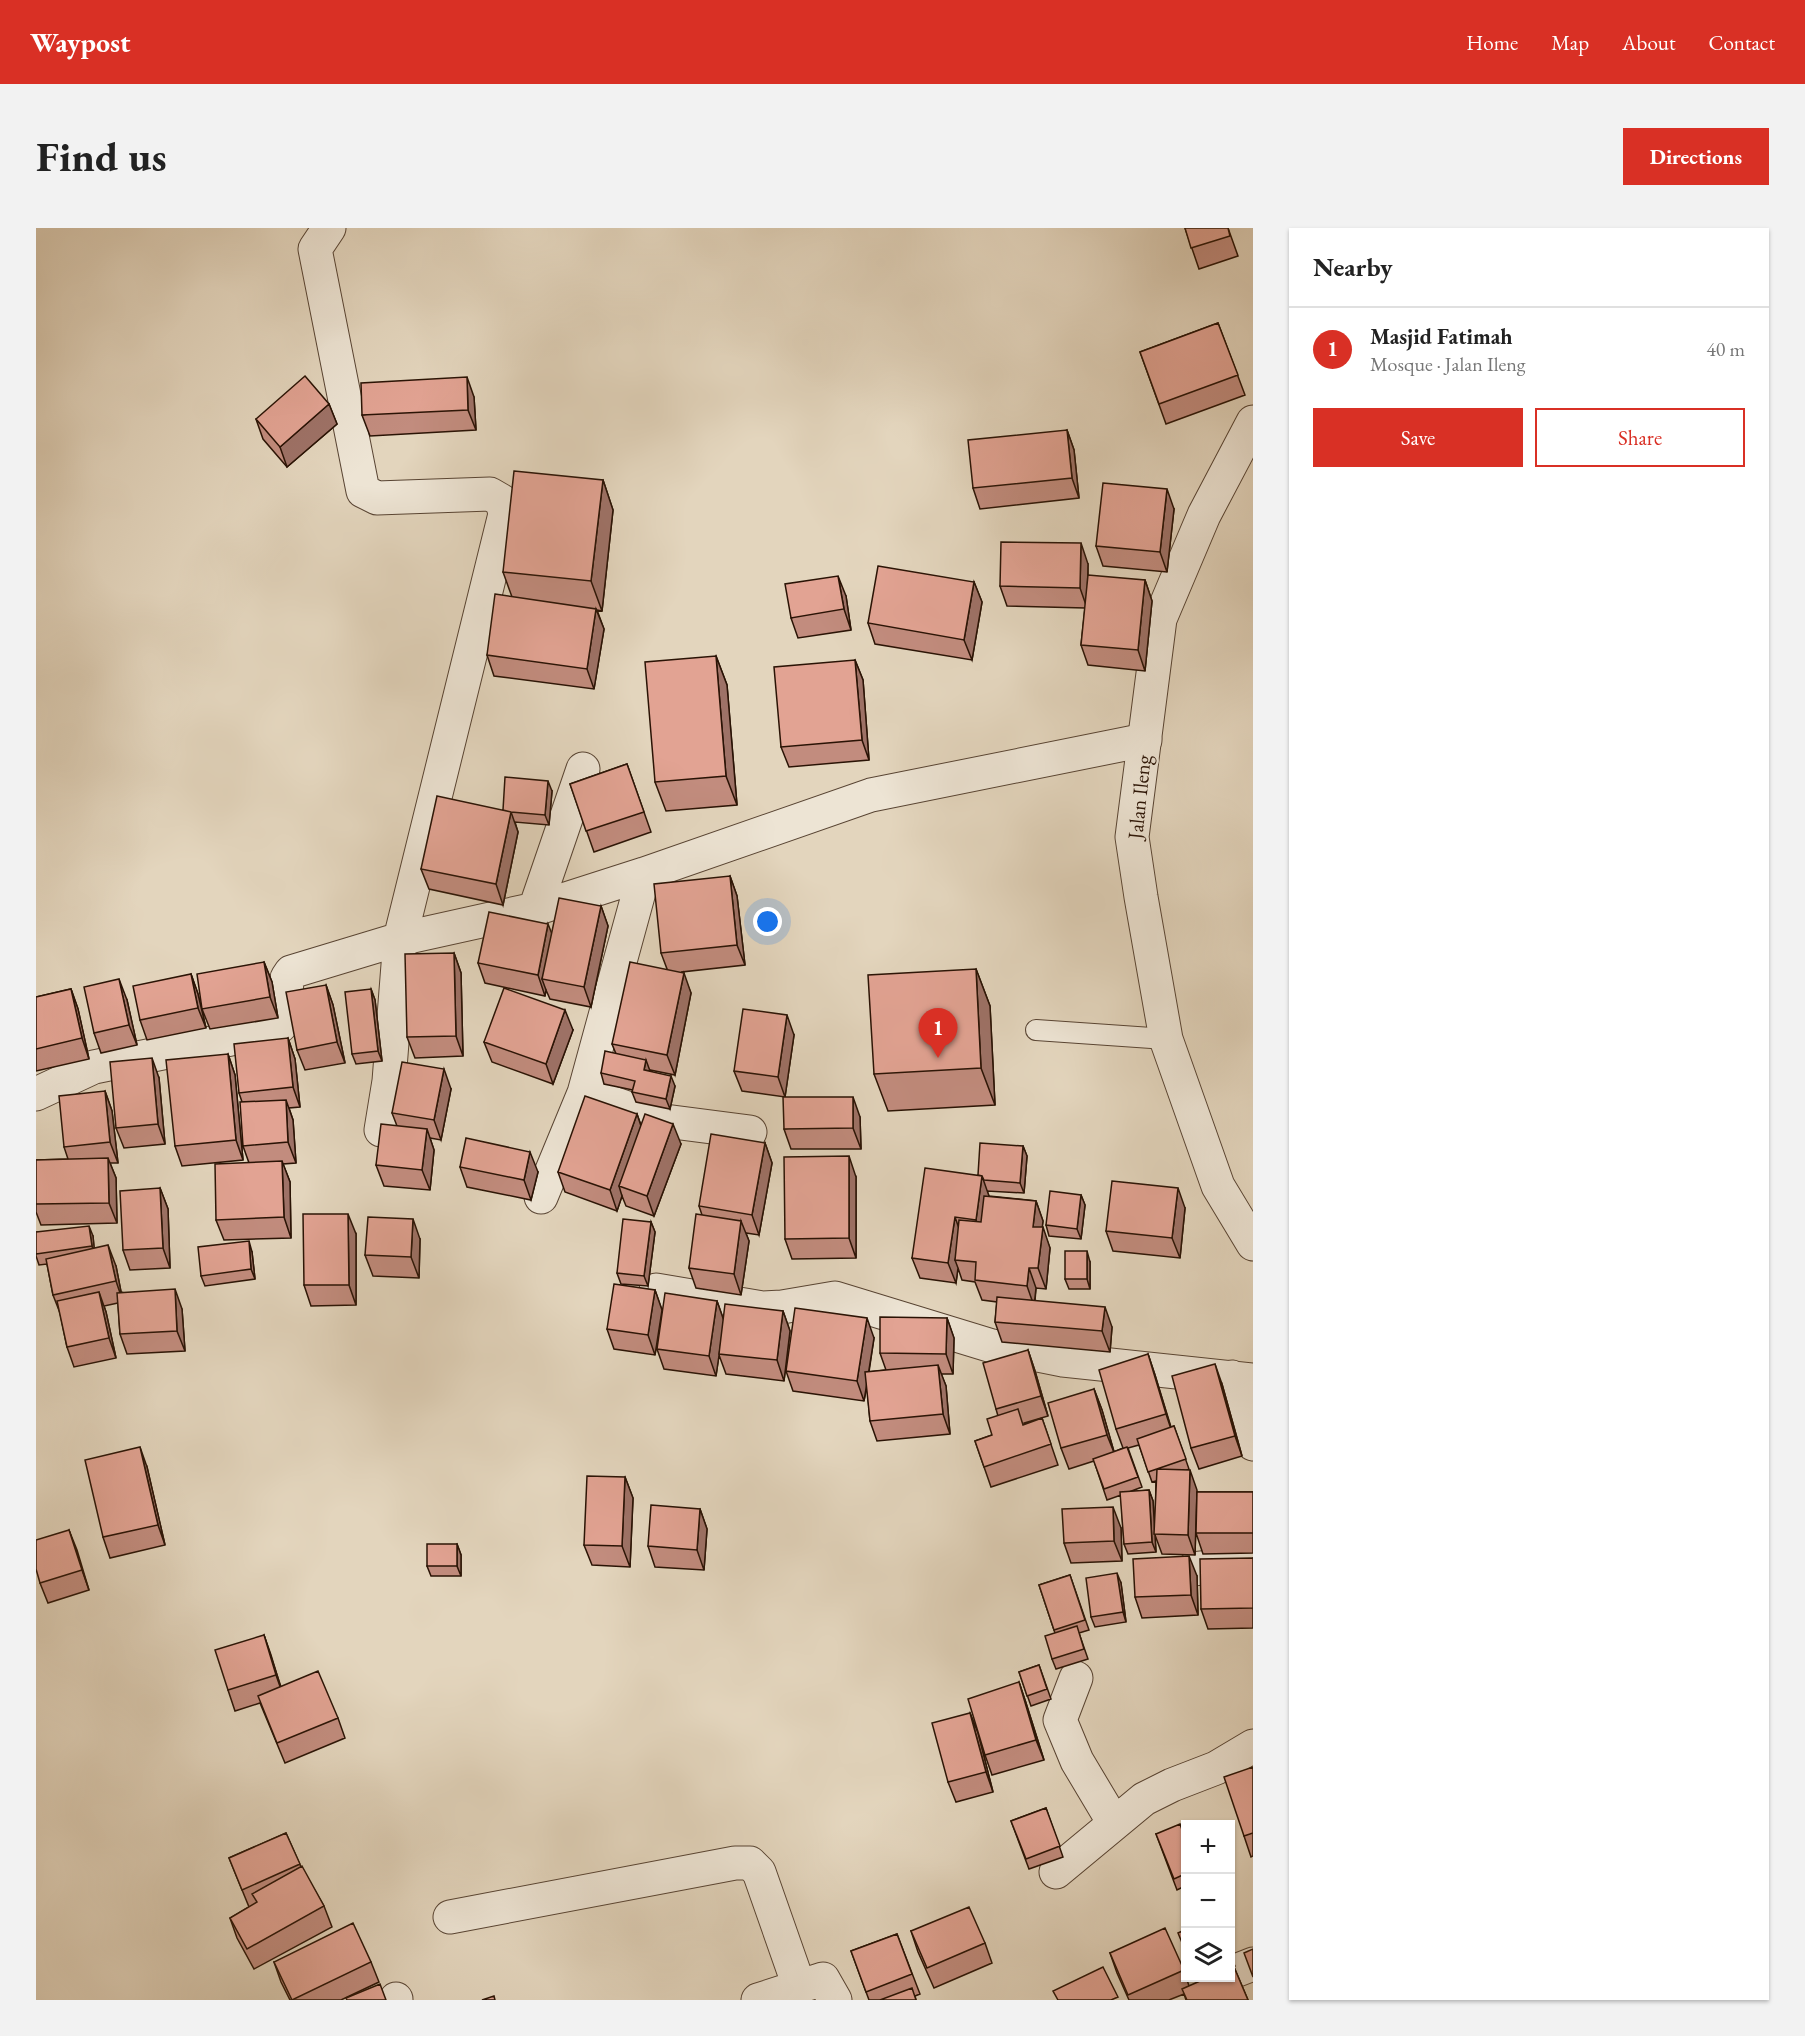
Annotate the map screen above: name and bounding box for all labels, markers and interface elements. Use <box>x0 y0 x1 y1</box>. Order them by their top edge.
text: Waypost <box>30 24 131 60</box>
text: Home <box>1466 29 1518 56</box>
text: Map <box>1551 29 1589 56</box>
text: About <box>1622 29 1675 56</box>
text: Contact <box>1708 29 1775 56</box>
button: Directions <box>1623 128 1769 185</box>
text: Find us <box>36 129 167 184</box>
text: Nearby <box>1313 250 1393 284</box>
text: Masjid Fatimah <box>1370 322 1513 351</box>
text: 1 <box>1327 336 1338 362</box>
text: 40 m <box>1706 336 1745 362</box>
text: Mosque · Jalan Ileng <box>1370 351 1526 377</box>
button: Save <box>1313 408 1523 467</box>
button: Share <box>1535 408 1745 467</box>
street label: Jalan Ileng <box>1121 753 1157 843</box>
your location <box>753 907 782 936</box>
pin: 1 <box>918 1008 958 1058</box>
map controls <box>1181 1820 1235 1982</box>
button: + <box>1181 1820 1235 1874</box>
button: − <box>1181 1874 1235 1928</box>
button: layers <box>1181 1928 1235 1982</box>

